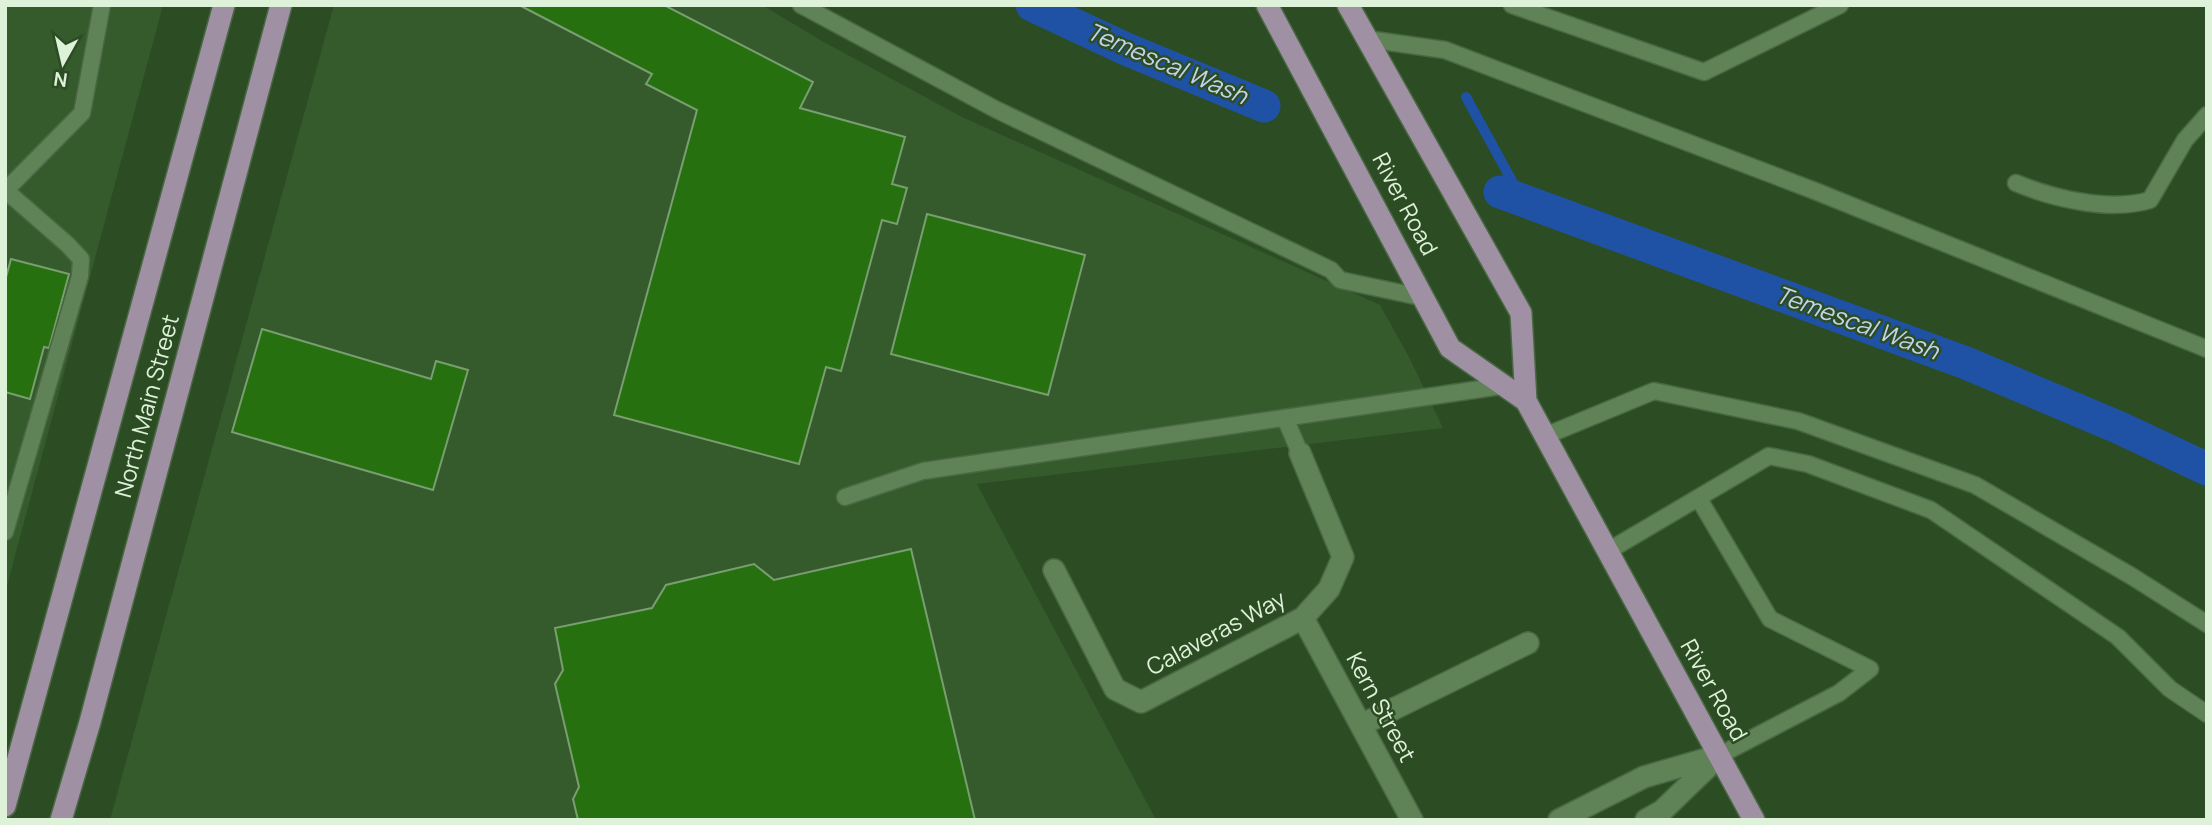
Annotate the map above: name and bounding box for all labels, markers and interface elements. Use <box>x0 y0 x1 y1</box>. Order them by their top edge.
water label: Temescal Wash <box>1082 14 1254 112</box>
north arrow <box>28 28 98 98</box>
text: N <box>52 66 69 94</box>
street label: River Road <box>1365 147 1446 260</box>
water label: Temescal Wash <box>1771 277 1944 367</box>
street label: North Main Street <box>106 311 186 501</box>
street label: Calaveras Way <box>1140 582 1291 682</box>
street label: River Road <box>1674 633 1756 746</box>
street label: Kern Street <box>1340 646 1424 767</box>

